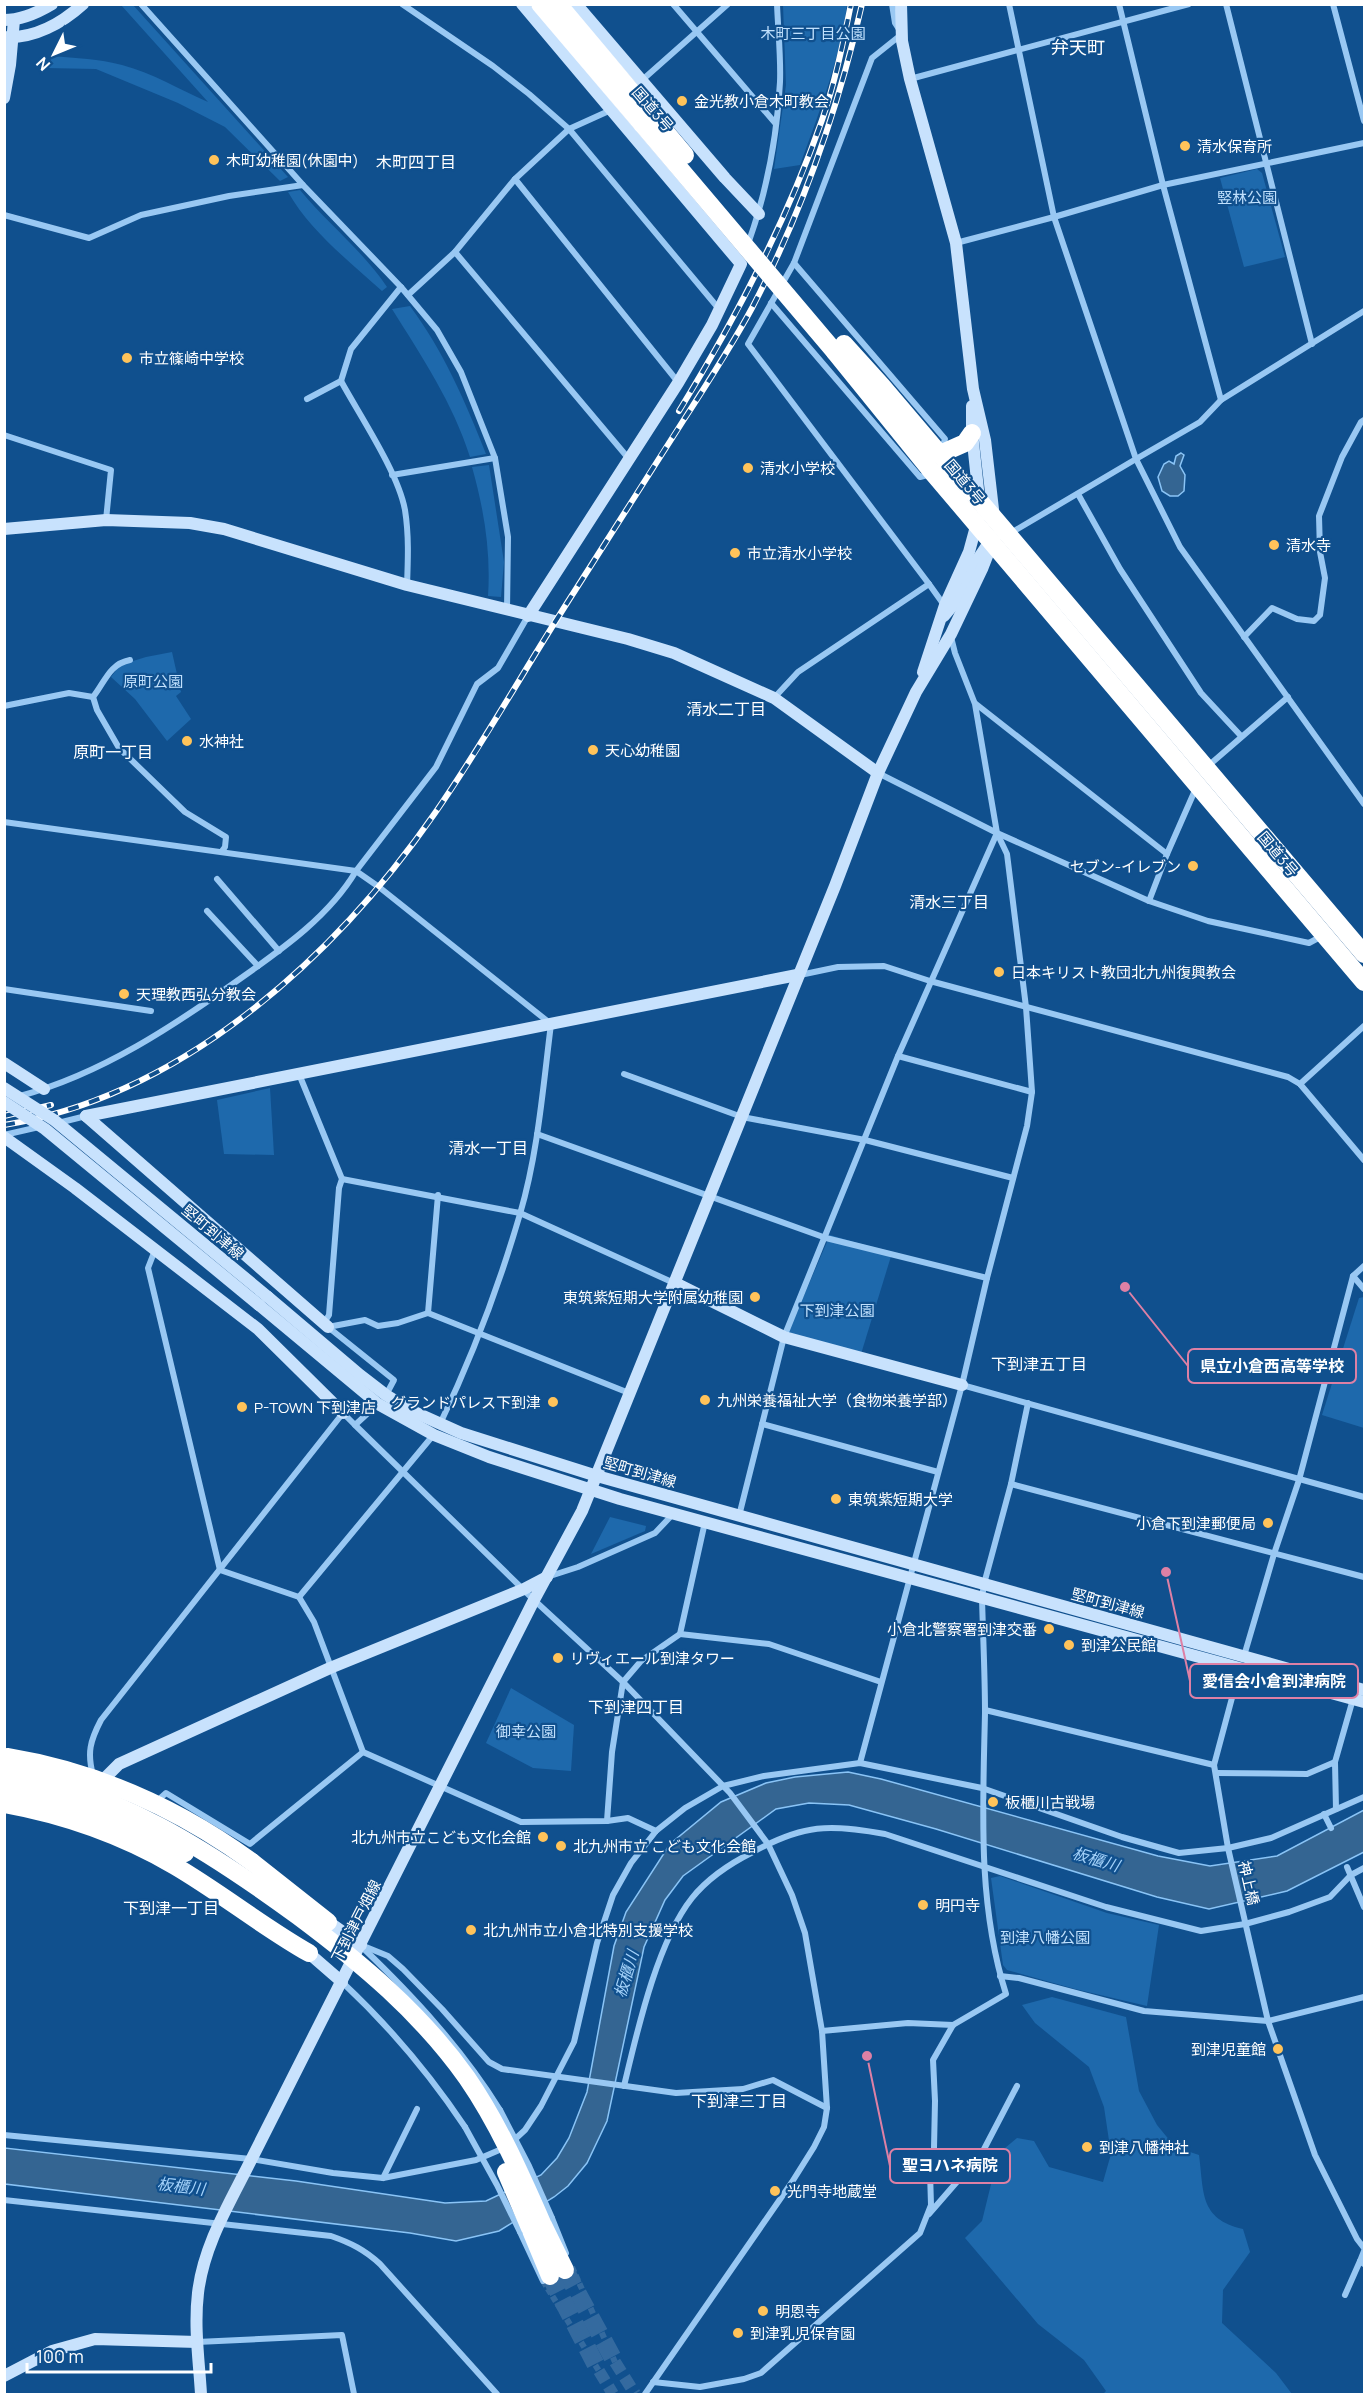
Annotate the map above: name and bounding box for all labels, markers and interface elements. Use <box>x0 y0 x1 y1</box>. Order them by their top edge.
park label: 木町三丁目公園 <box>760 23 866 44</box>
north arrow <box>24 24 84 84</box>
district label: 弁天町 <box>1051 35 1105 59</box>
text: N <box>31 53 55 76</box>
street label: 国道3号 <box>628 82 678 136</box>
place label: 金光教小倉木町教会 <box>694 91 829 112</box>
marker: 金光教小倉木町教会 <box>675 94 689 108</box>
place label: 清水保育所 <box>1197 136 1272 157</box>
marker: 清水保育所 <box>1178 139 1192 153</box>
place label: 木町幼稚園(休園中) <box>226 150 359 171</box>
district label: 木町四丁目 <box>376 151 456 173</box>
marker: 木町幼稚園(休園中) <box>207 153 221 167</box>
park label: 竪林公園 <box>1217 187 1277 208</box>
place label: 市立篠崎中学校 <box>139 348 244 369</box>
marker: 市立篠崎中学校 <box>120 351 134 365</box>
street label: 国道3号 <box>940 455 990 509</box>
place label: 清水小学校 <box>760 458 835 479</box>
marker: 清水小学校 <box>741 461 755 475</box>
place label: 清水寺 <box>1286 535 1331 556</box>
marker: 清水寺 <box>1267 538 1281 552</box>
place label: 市立清水小学校 <box>747 543 852 564</box>
marker: 市立清水小学校 <box>728 546 742 560</box>
park label: 原町公園 <box>123 671 183 692</box>
district label: 清水二丁目 <box>686 698 766 720</box>
place label: 水神社 <box>199 731 244 752</box>
marker: 水神社 <box>180 734 194 748</box>
place label: 天心幼稚園 <box>605 740 680 761</box>
district label: 原町一丁目 <box>73 741 153 763</box>
marker: 天心幼稚園 <box>586 743 600 757</box>
street label: 国道3号 <box>1253 827 1303 881</box>
place label: セブン-イレブン <box>1070 856 1181 877</box>
marker: セブン-イレブン <box>1186 859 1200 873</box>
district label: 清水三丁目 <box>909 891 989 913</box>
place label: 日本キリスト教団北九州復興教会 <box>1011 962 1236 983</box>
marker: 日本キリスト教団北九州復興教会 <box>992 965 1006 979</box>
place label: 天理教西弘分教会 <box>136 984 256 1005</box>
marker: 天理教西弘分教会 <box>117 987 131 1001</box>
district label: 清水一丁目 <box>448 1137 528 1159</box>
street label: 堅町到津線 <box>178 1200 248 1264</box>
place label: 東筑紫短期大学附属幼稚園 <box>563 1287 743 1308</box>
marker: 東筑紫短期大学附属幼稚園 <box>748 1290 762 1304</box>
park label: 下到津公園 <box>799 1300 875 1321</box>
callout: 県立小倉西高等学校 <box>1188 1349 1356 1383</box>
district label: 下到津五丁目 <box>991 1353 1087 1375</box>
text: 県立小倉西高等学校 <box>1200 1355 1344 1377</box>
place label: 九州栄養福祉大学（食物栄養学部） <box>717 1390 957 1411</box>
place label: グランドパレス下到津 <box>391 1392 541 1413</box>
marker: 九州栄養福祉大学（食物栄養学部） <box>698 1393 712 1407</box>
marker: グランドパレス下到津 <box>546 1395 560 1409</box>
place label: P-TOWN 下到津店 <box>254 1397 376 1418</box>
marker: P-TOWN 下到津店 <box>235 1400 249 1414</box>
street label: 堅町到津線 <box>601 1452 679 1492</box>
place label: 東筑紫短期大学 <box>848 1489 953 1510</box>
marker: 東筑紫短期大学 <box>829 1492 843 1506</box>
place label: 小倉下到津郵便局 <box>1136 1513 1256 1534</box>
marker: 小倉下到津郵便局 <box>1261 1516 1275 1530</box>
street label: 堅町到津線 <box>1069 1583 1147 1623</box>
place label: 小倉北警察署到津交番 <box>887 1619 1037 1640</box>
marker: 小倉北警察署到津交番 <box>1042 1622 1056 1636</box>
place label: 到津公民館 <box>1081 1635 1156 1656</box>
marker: 到津公民館 <box>1062 1638 1076 1652</box>
place label: リヴィエール到津タワー <box>570 1648 735 1669</box>
marker: リヴィエール到津タワー <box>551 1651 565 1665</box>
callout: 愛信会小倉到津病院 <box>1190 1664 1358 1698</box>
text: 愛信会小倉到津病院 <box>1202 1670 1346 1692</box>
district label: 下到津四丁目 <box>588 1696 684 1718</box>
park label: 御幸公園 <box>496 1721 556 1742</box>
place label: 板櫃川古戦場 <box>1005 1792 1095 1813</box>
marker: 板櫃川古戦場 <box>986 1795 1000 1809</box>
place label: 北九州市立こども文化会館 <box>351 1827 531 1848</box>
marker: 北九州市立こども文化会館 <box>536 1830 550 1844</box>
place label: 北九州市立 こども文化会館 <box>573 1836 756 1857</box>
marker: 北九州市立 こども文化会館 <box>554 1839 568 1853</box>
water label: 板櫃川 <box>1070 1841 1124 1877</box>
street label: 神上橋 <box>1234 1859 1264 1907</box>
street label: 下到津戸畑線 <box>326 1876 386 1966</box>
place label: 明円寺 <box>935 1895 980 1916</box>
district label: 下到津一丁目 <box>123 1897 219 1919</box>
marker: 明円寺 <box>916 1898 930 1912</box>
place label: 北九州市立小倉北特別支援学校 <box>483 1920 693 1941</box>
marker: 北九州市立小倉北特別支援学校 <box>464 1923 478 1937</box>
park label: 到津八幡公園 <box>1000 1927 1090 1948</box>
water label: 板櫃川 <box>608 1946 644 2000</box>
place label: 到津児童館 <box>1191 2039 1266 2060</box>
marker: 到津児童館 <box>1271 2042 1285 2056</box>
district label: 下到津三丁目 <box>691 2090 787 2112</box>
place label: 到津八幡神社 <box>1099 2137 1189 2158</box>
marker: 到津八幡神社 <box>1080 2140 1094 2154</box>
callout: 聖ヨハネ病院 <box>890 2149 1010 2183</box>
text: 聖ヨハネ病院 <box>902 2154 998 2176</box>
water label: 板櫃川 <box>156 2172 208 2200</box>
place label: 光門寺地蔵堂 <box>787 2181 877 2202</box>
marker: 光門寺地蔵堂 <box>768 2184 782 2198</box>
place label: 明恩寺 <box>775 2301 820 2322</box>
marker: 明恩寺 <box>756 2304 770 2318</box>
place label: 到津乳児保育園 <box>750 2323 855 2344</box>
marker: 到津乳児保育園 <box>731 2326 745 2340</box>
scale bar <box>27 2336 212 2374</box>
text: 100 m <box>36 2344 84 2368</box>

